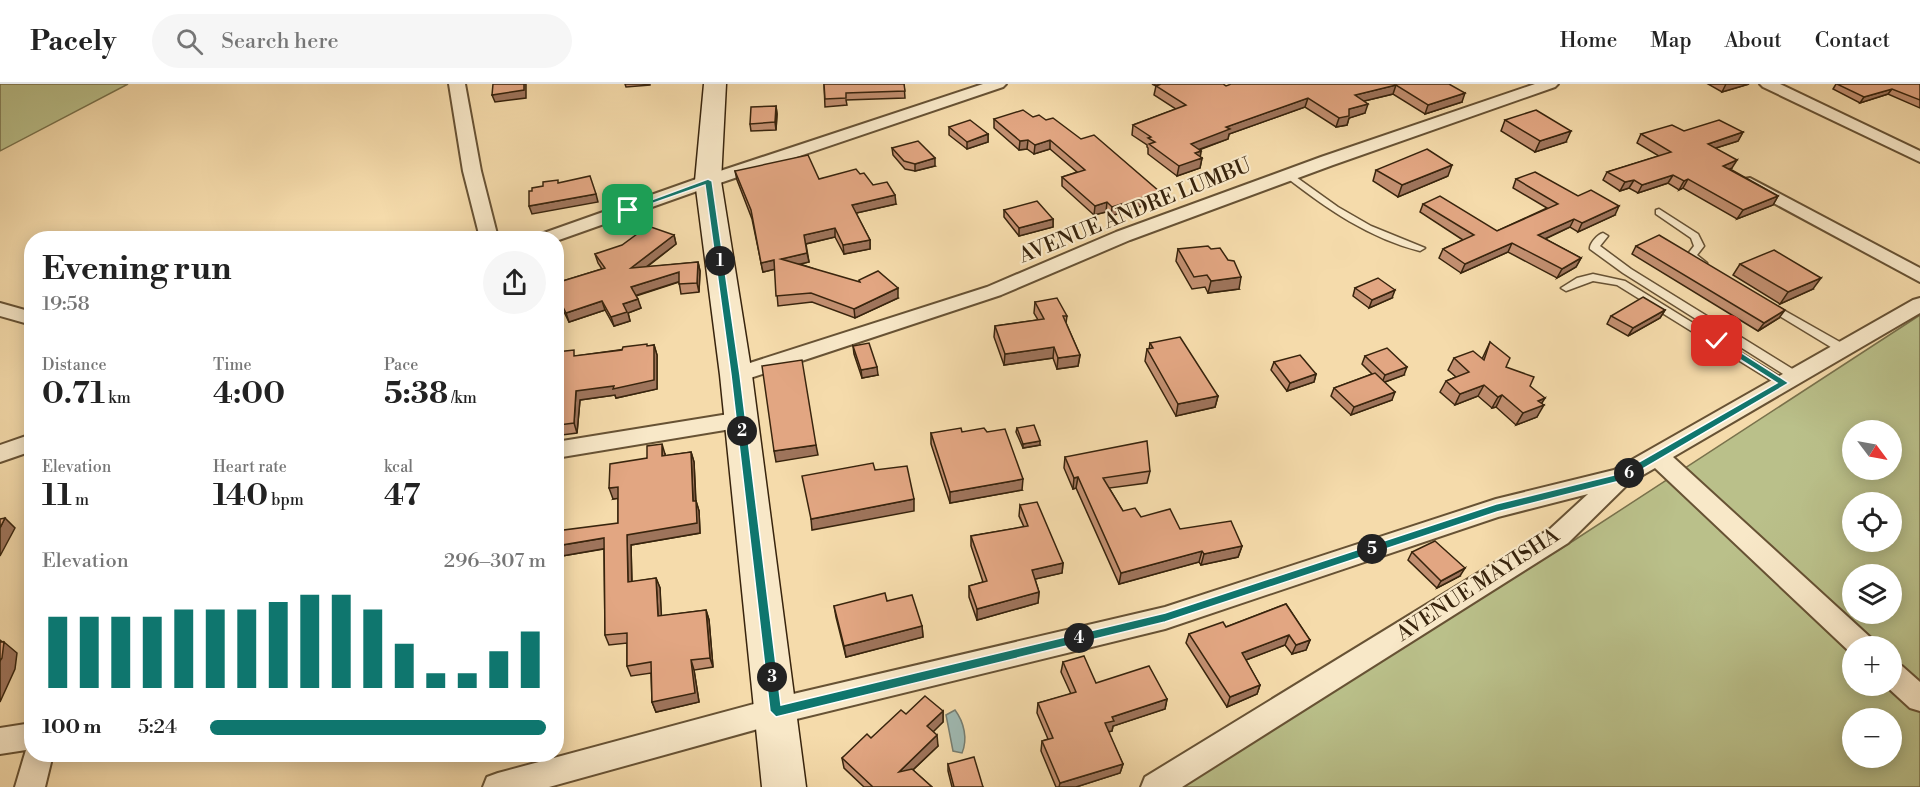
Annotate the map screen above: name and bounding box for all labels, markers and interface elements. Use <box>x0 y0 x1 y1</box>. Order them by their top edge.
search box <box>152 14 572 68</box>
text: Pacely <box>30 24 116 59</box>
icon: search <box>173 25 206 58</box>
text: Search here <box>221 28 339 55</box>
text: Home <box>1560 28 1617 54</box>
text: Map <box>1650 28 1692 54</box>
text: About <box>1725 28 1782 54</box>
text: Contact <box>1815 28 1890 54</box>
street label: AVENUE ANDRE LUMBU <box>1014 152 1255 270</box>
pin <box>602 184 653 235</box>
icon: arrive <box>611 193 644 226</box>
pin: 1 <box>705 246 735 276</box>
text: Evening run <box>42 249 231 290</box>
button: share <box>483 251 546 314</box>
text: 1 <box>716 251 724 271</box>
text: 19:58 <box>42 292 90 317</box>
pin <box>1691 315 1742 366</box>
icon: check <box>1700 324 1733 357</box>
text: Distance <box>42 355 107 375</box>
text: Time <box>213 355 252 375</box>
text: Pace <box>384 355 418 375</box>
text: 0.71 <box>42 375 105 413</box>
text: 4:00 <box>213 375 285 413</box>
text: 5:38 <box>384 375 448 413</box>
text: km <box>105 388 131 408</box>
text: /km <box>448 388 477 408</box>
pin: 2 <box>727 416 757 446</box>
north arrow <box>1842 420 1902 480</box>
map controls <box>1842 420 1902 768</box>
text: 2 <box>737 421 747 441</box>
text: Elevation <box>42 457 111 477</box>
text: Heart rate <box>213 457 287 477</box>
text: kcal <box>384 457 413 477</box>
pin: 6 <box>1614 458 1644 488</box>
text: 6 <box>1624 463 1634 483</box>
text: 11 <box>42 477 72 515</box>
text: 140 <box>213 477 268 515</box>
text: 47 <box>384 477 420 515</box>
text: m <box>72 490 89 510</box>
text: bpm <box>268 490 304 510</box>
button: locate <box>1842 492 1902 552</box>
street label: AVENUE MAYISHA <box>1391 522 1565 648</box>
pin: 5 <box>1357 534 1387 564</box>
text: 5 <box>1367 539 1377 559</box>
text: Elevation <box>42 549 129 574</box>
text: 296–307 m <box>444 549 546 574</box>
button: layers <box>1842 564 1902 624</box>
pin: 4 <box>1064 623 1094 653</box>
text: 4 <box>1074 628 1084 648</box>
button: + <box>1842 636 1902 696</box>
pin: 3 <box>757 662 787 692</box>
text: 3 <box>767 667 777 687</box>
button: − <box>1842 708 1902 768</box>
text: 100 m <box>42 715 101 740</box>
text: 5:24 <box>138 715 177 740</box>

